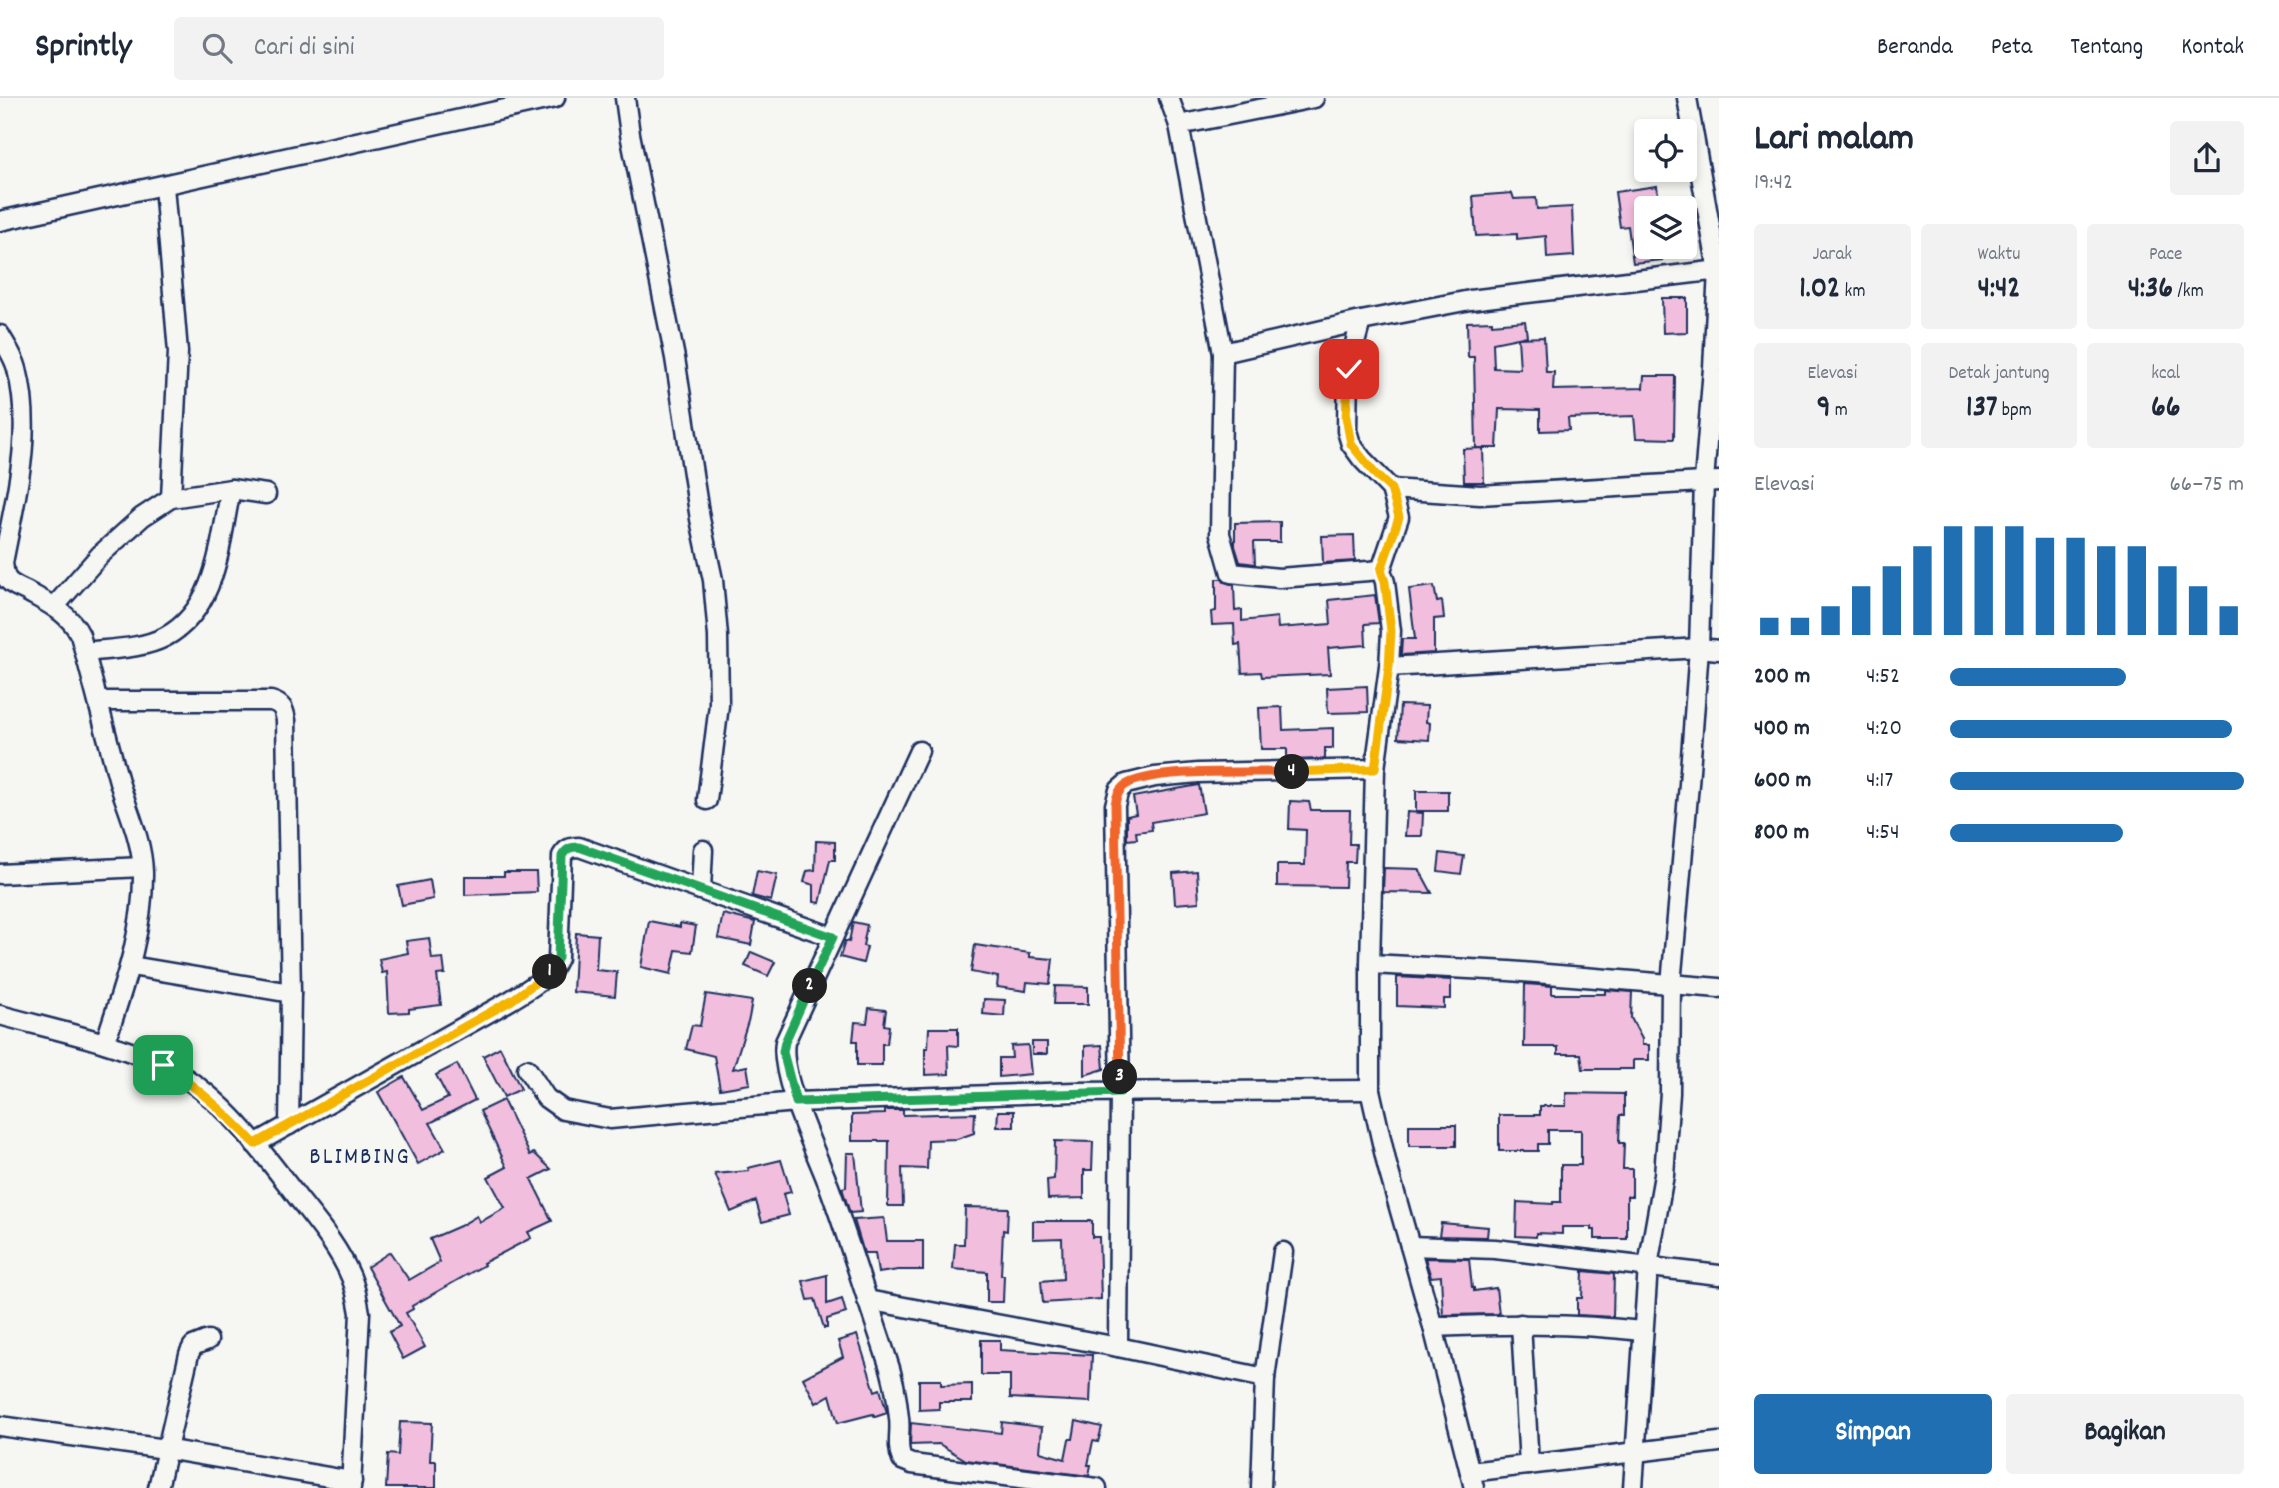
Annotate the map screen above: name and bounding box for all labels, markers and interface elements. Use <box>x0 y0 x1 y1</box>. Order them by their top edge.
search box <box>174 17 664 80</box>
text: Sprintly <box>35 25 132 72</box>
icon: search <box>198 29 236 67</box>
text: Cari di sini <box>254 30 354 67</box>
text: Beranda <box>1877 31 1953 65</box>
text: Peta <box>1991 31 2032 65</box>
text: Tentang <box>2070 31 2143 65</box>
text: Kontak <box>2181 31 2244 65</box>
text: Lari malam <box>1754 113 1914 168</box>
map controls <box>1634 119 1697 259</box>
button: locate <box>1634 119 1697 182</box>
button: share <box>2170 121 2244 195</box>
text: 19:42 <box>1754 167 1793 200</box>
button: layers <box>1634 196 1697 259</box>
text: Jarak <box>1813 242 1852 269</box>
text: Waktu <box>1978 242 2020 269</box>
text: Pace <box>2149 242 2182 269</box>
text: 1.02 <box>1799 269 1840 312</box>
text: 4:42 <box>1977 269 2020 312</box>
text: 4:36 <box>2128 269 2173 312</box>
text: km <box>1840 279 1865 306</box>
text: /km <box>2173 279 2204 306</box>
pin <box>1319 339 1379 399</box>
icon: check <box>1330 350 1368 388</box>
text: Elevasi <box>1807 361 1857 388</box>
text: Detak jantung <box>1948 361 2050 388</box>
text: kcal <box>2151 361 2180 388</box>
text: 9 <box>1817 388 1831 431</box>
text: 137 <box>1966 388 1997 431</box>
text: 66 <box>2151 388 2180 431</box>
text: m <box>1831 398 1848 425</box>
text: bpm <box>1997 398 2032 425</box>
text: Elevasi <box>1754 469 1814 502</box>
text: 66–75 m <box>2170 469 2244 502</box>
text: 200 m <box>1754 661 1810 694</box>
text: 4:52 <box>1866 661 1900 694</box>
text: 400 m <box>1754 713 1810 746</box>
text: 4:20 <box>1866 713 1902 746</box>
pin: 4 <box>1274 754 1310 790</box>
text: 4 <box>1288 758 1295 785</box>
text: 600 m <box>1754 765 1811 798</box>
text: 4:17 <box>1866 765 1893 798</box>
text: 800 m <box>1754 817 1809 850</box>
text: 4:54 <box>1866 817 1900 850</box>
pin: 1 <box>532 954 568 990</box>
text: 1 <box>547 958 552 985</box>
pin: 2 <box>792 968 828 1004</box>
text: 2 <box>805 972 814 999</box>
pin <box>133 1035 193 1095</box>
icon: arrive <box>144 1046 182 1084</box>
pin: 3 <box>1102 1060 1138 1094</box>
text: 3 <box>1115 1063 1124 1090</box>
district label: BLIMBING <box>309 1141 411 1175</box>
button: Simpan <box>1754 1394 1992 1474</box>
button: Bagikan <box>2006 1394 2244 1474</box>

